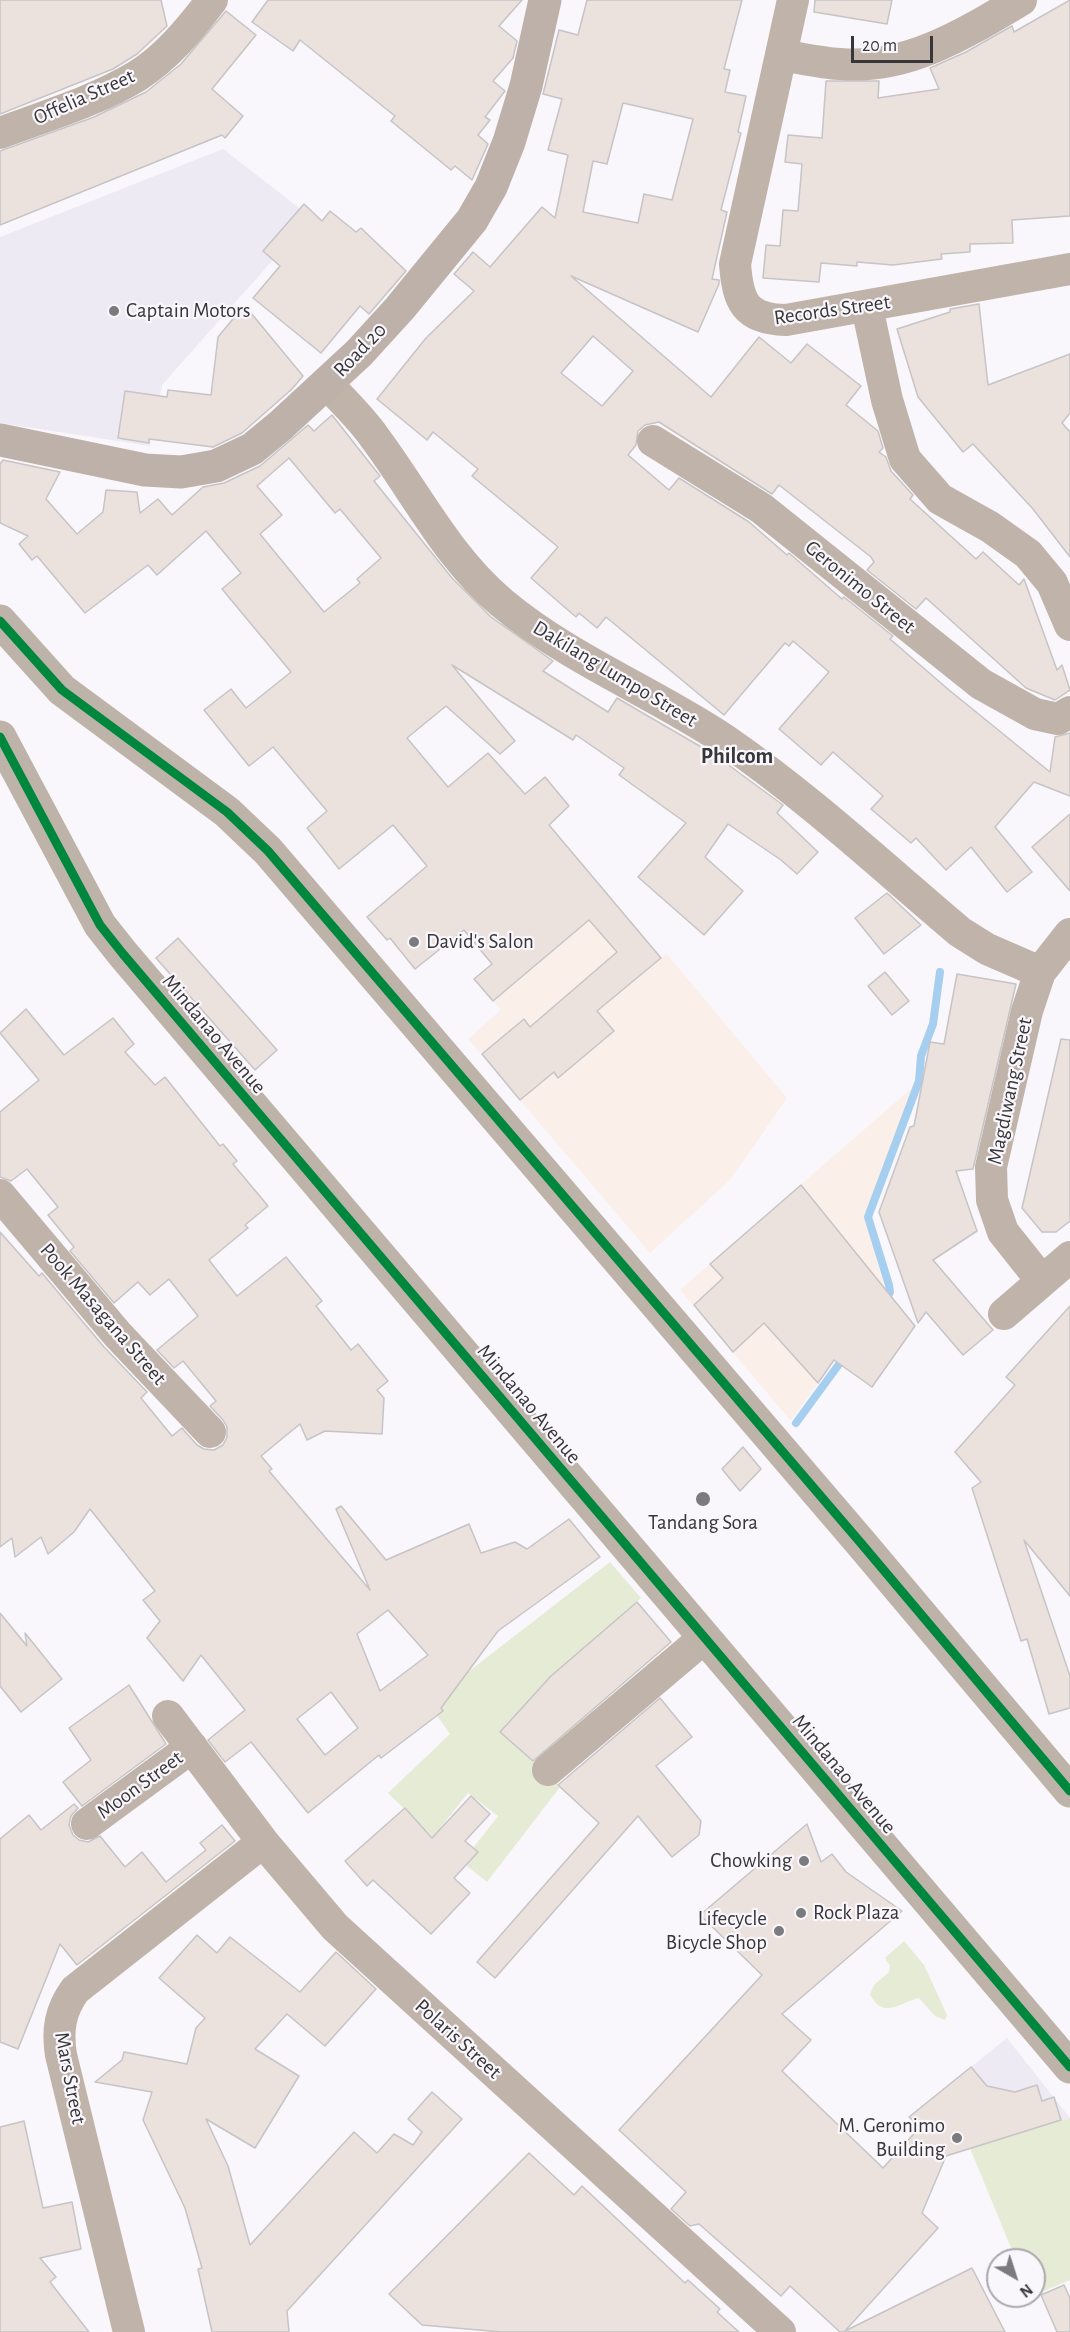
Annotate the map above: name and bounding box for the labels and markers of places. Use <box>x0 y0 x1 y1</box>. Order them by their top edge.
place label: Captain Motors <box>126 298 251 324</box>
marker: Captain Motors <box>107 304 121 318</box>
place label: David's Salon <box>426 929 534 955</box>
marker: David's Salon <box>407 935 421 949</box>
marker: Tandang Sora <box>694 1490 712 1508</box>
place label: Tandang Sora <box>648 1510 758 1536</box>
place label: Chowking <box>710 1848 792 1874</box>
marker: Chowking <box>797 1854 811 1868</box>
place label: Rock Plaza <box>813 1900 899 1926</box>
place label: Lifecycle Bicycle Shop <box>666 1906 767 1956</box>
marker: Rock Plaza <box>794 1906 808 1920</box>
marker: Lifecycle Bicycle Shop <box>772 1924 786 1938</box>
place label: M. Geronimo Building <box>838 2113 945 2163</box>
marker: M. Geronimo Building <box>950 2131 964 2145</box>

